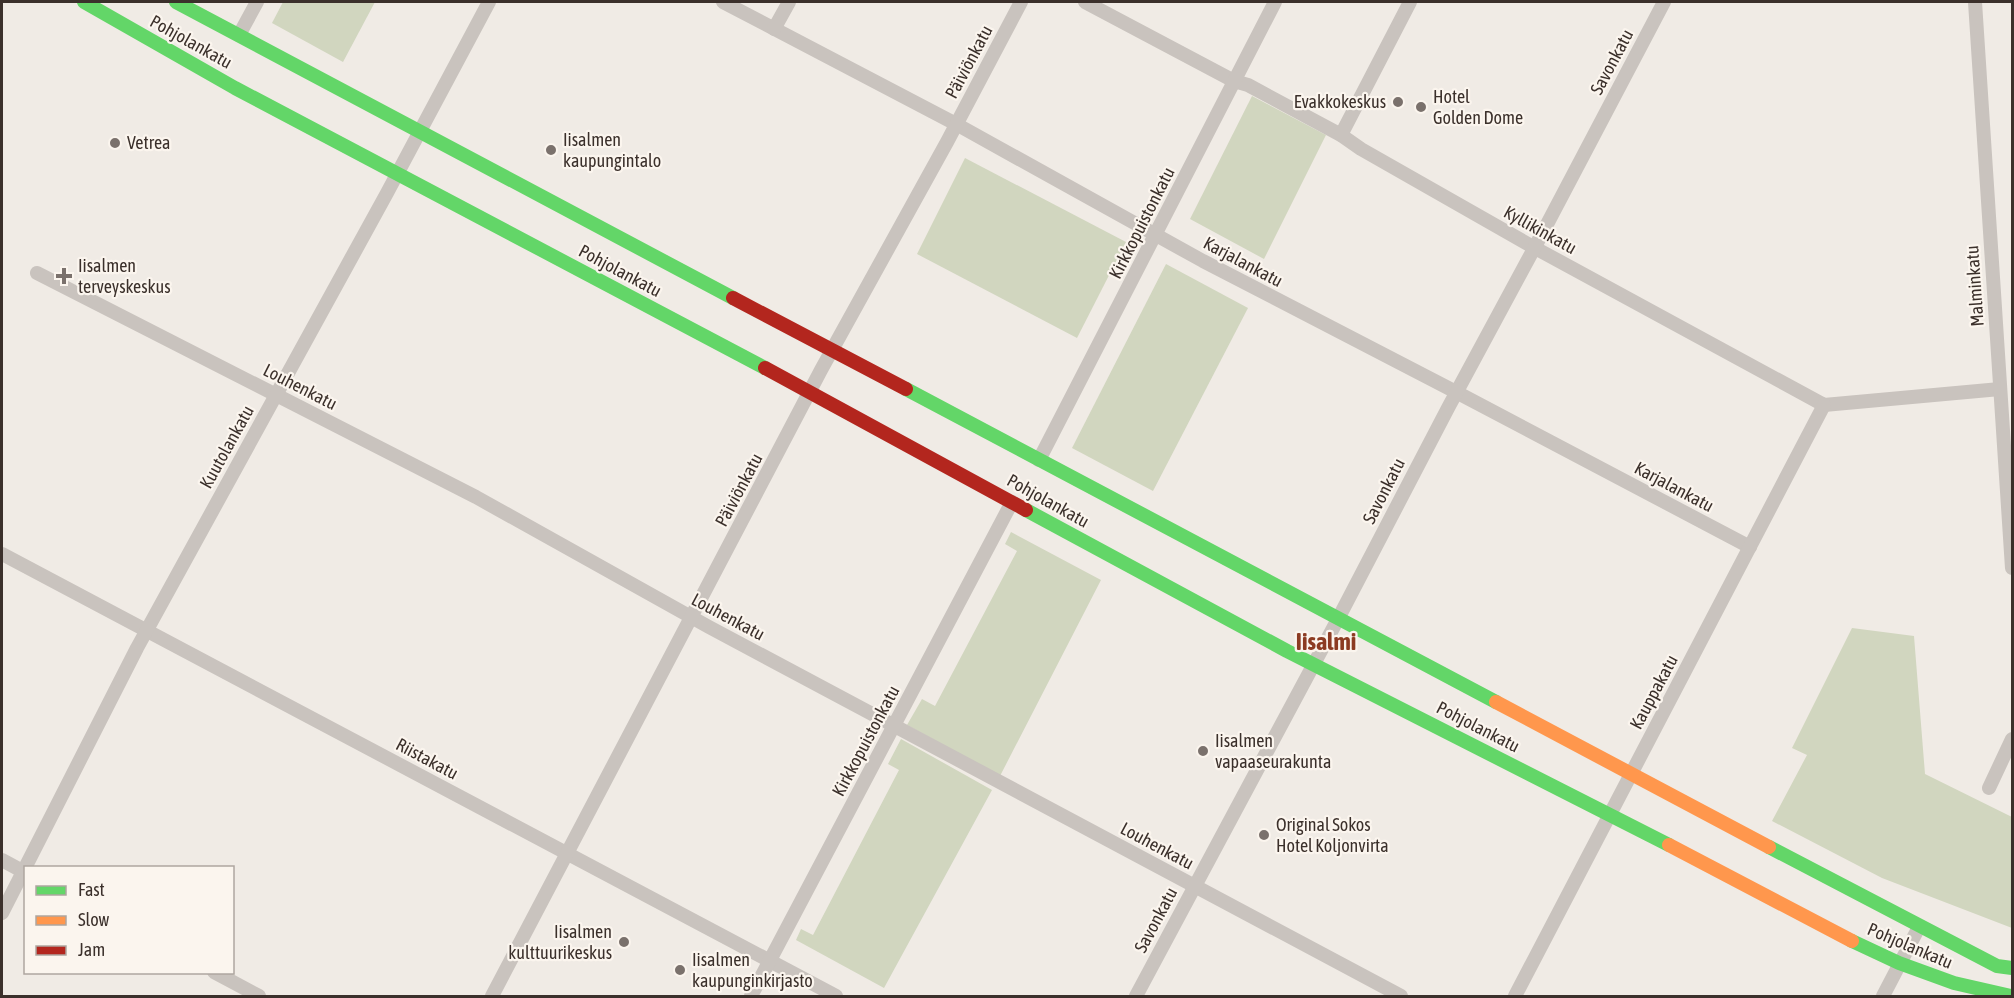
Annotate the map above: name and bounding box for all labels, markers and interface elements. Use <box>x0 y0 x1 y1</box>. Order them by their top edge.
street label: Pohjolankatu <box>147 10 236 73</box>
street label: Päiviönkatu <box>941 22 997 102</box>
street label: Savonkatu <box>1586 26 1637 98</box>
place label: Hotel Golden Dome <box>1433 86 1523 128</box>
place label: Evakkokeskus <box>1294 91 1386 112</box>
marker: Evakkokeskus <box>1391 95 1405 109</box>
marker: Hotel Golden Dome <box>1414 100 1428 114</box>
place label: Iisalmen kaupungintalo <box>563 129 661 171</box>
place label: Vetrea <box>127 132 171 153</box>
marker: Vetrea <box>108 136 122 150</box>
marker: Iisalmen kaupungintalo <box>544 143 558 157</box>
street label: Kirkkopuistonkatu <box>1104 164 1179 282</box>
street label: Kyllikinkatu <box>1500 201 1580 258</box>
street label: Karjalankatu <box>1200 232 1286 291</box>
street label: Pohjolankatu <box>575 240 665 301</box>
street label: Malminkatu <box>1961 245 1988 327</box>
place label: Iisalmen terveyskeskus <box>78 255 171 297</box>
marker: Iisalmen terveyskeskus <box>55 267 73 285</box>
street label: Louhenkatu <box>260 359 341 414</box>
street label: Kuutolankatu <box>195 402 258 492</box>
street label: Päiviönkatu <box>711 450 767 530</box>
street label: Savonkatu <box>1358 455 1409 527</box>
street label: Karjalankatu <box>1631 457 1717 516</box>
street label: Pohjolankatu <box>1004 469 1093 532</box>
street label: Louhenkatu <box>688 589 768 645</box>
district label: Iisalmi <box>1296 628 1356 655</box>
street label: Kauppakatu <box>1625 651 1682 733</box>
street label: Kirkkopuistonkatu <box>828 682 904 800</box>
street label: Pohjolankatu <box>1433 697 1523 756</box>
place label: Iisalmen vapaaseurakunta <box>1215 730 1331 772</box>
street label: Riistakatu <box>393 733 462 784</box>
marker: Iisalmen vapaaseurakunta <box>1196 744 1210 758</box>
place label: Original Sokos Hotel Koljonvirta <box>1276 814 1389 856</box>
street label: Louhenkatu <box>1117 818 1197 874</box>
marker: Original Sokos Hotel Koljonvirta <box>1257 828 1271 842</box>
legend <box>24 866 234 974</box>
text: Fast <box>78 879 105 900</box>
street label: Savonkatu <box>1130 884 1181 956</box>
text: Slow <box>78 909 109 930</box>
street label: Pohjolankatu <box>1864 918 1956 973</box>
place label: Iisalmen kulttuurikeskus <box>508 921 612 963</box>
marker: Iisalmen kulttuurikeskus <box>617 935 631 949</box>
text: Jam <box>78 939 105 960</box>
place label: Iisalmen kaupunginkirjasto <box>692 949 813 991</box>
marker: Iisalmen kaupunginkirjasto <box>673 963 687 977</box>

